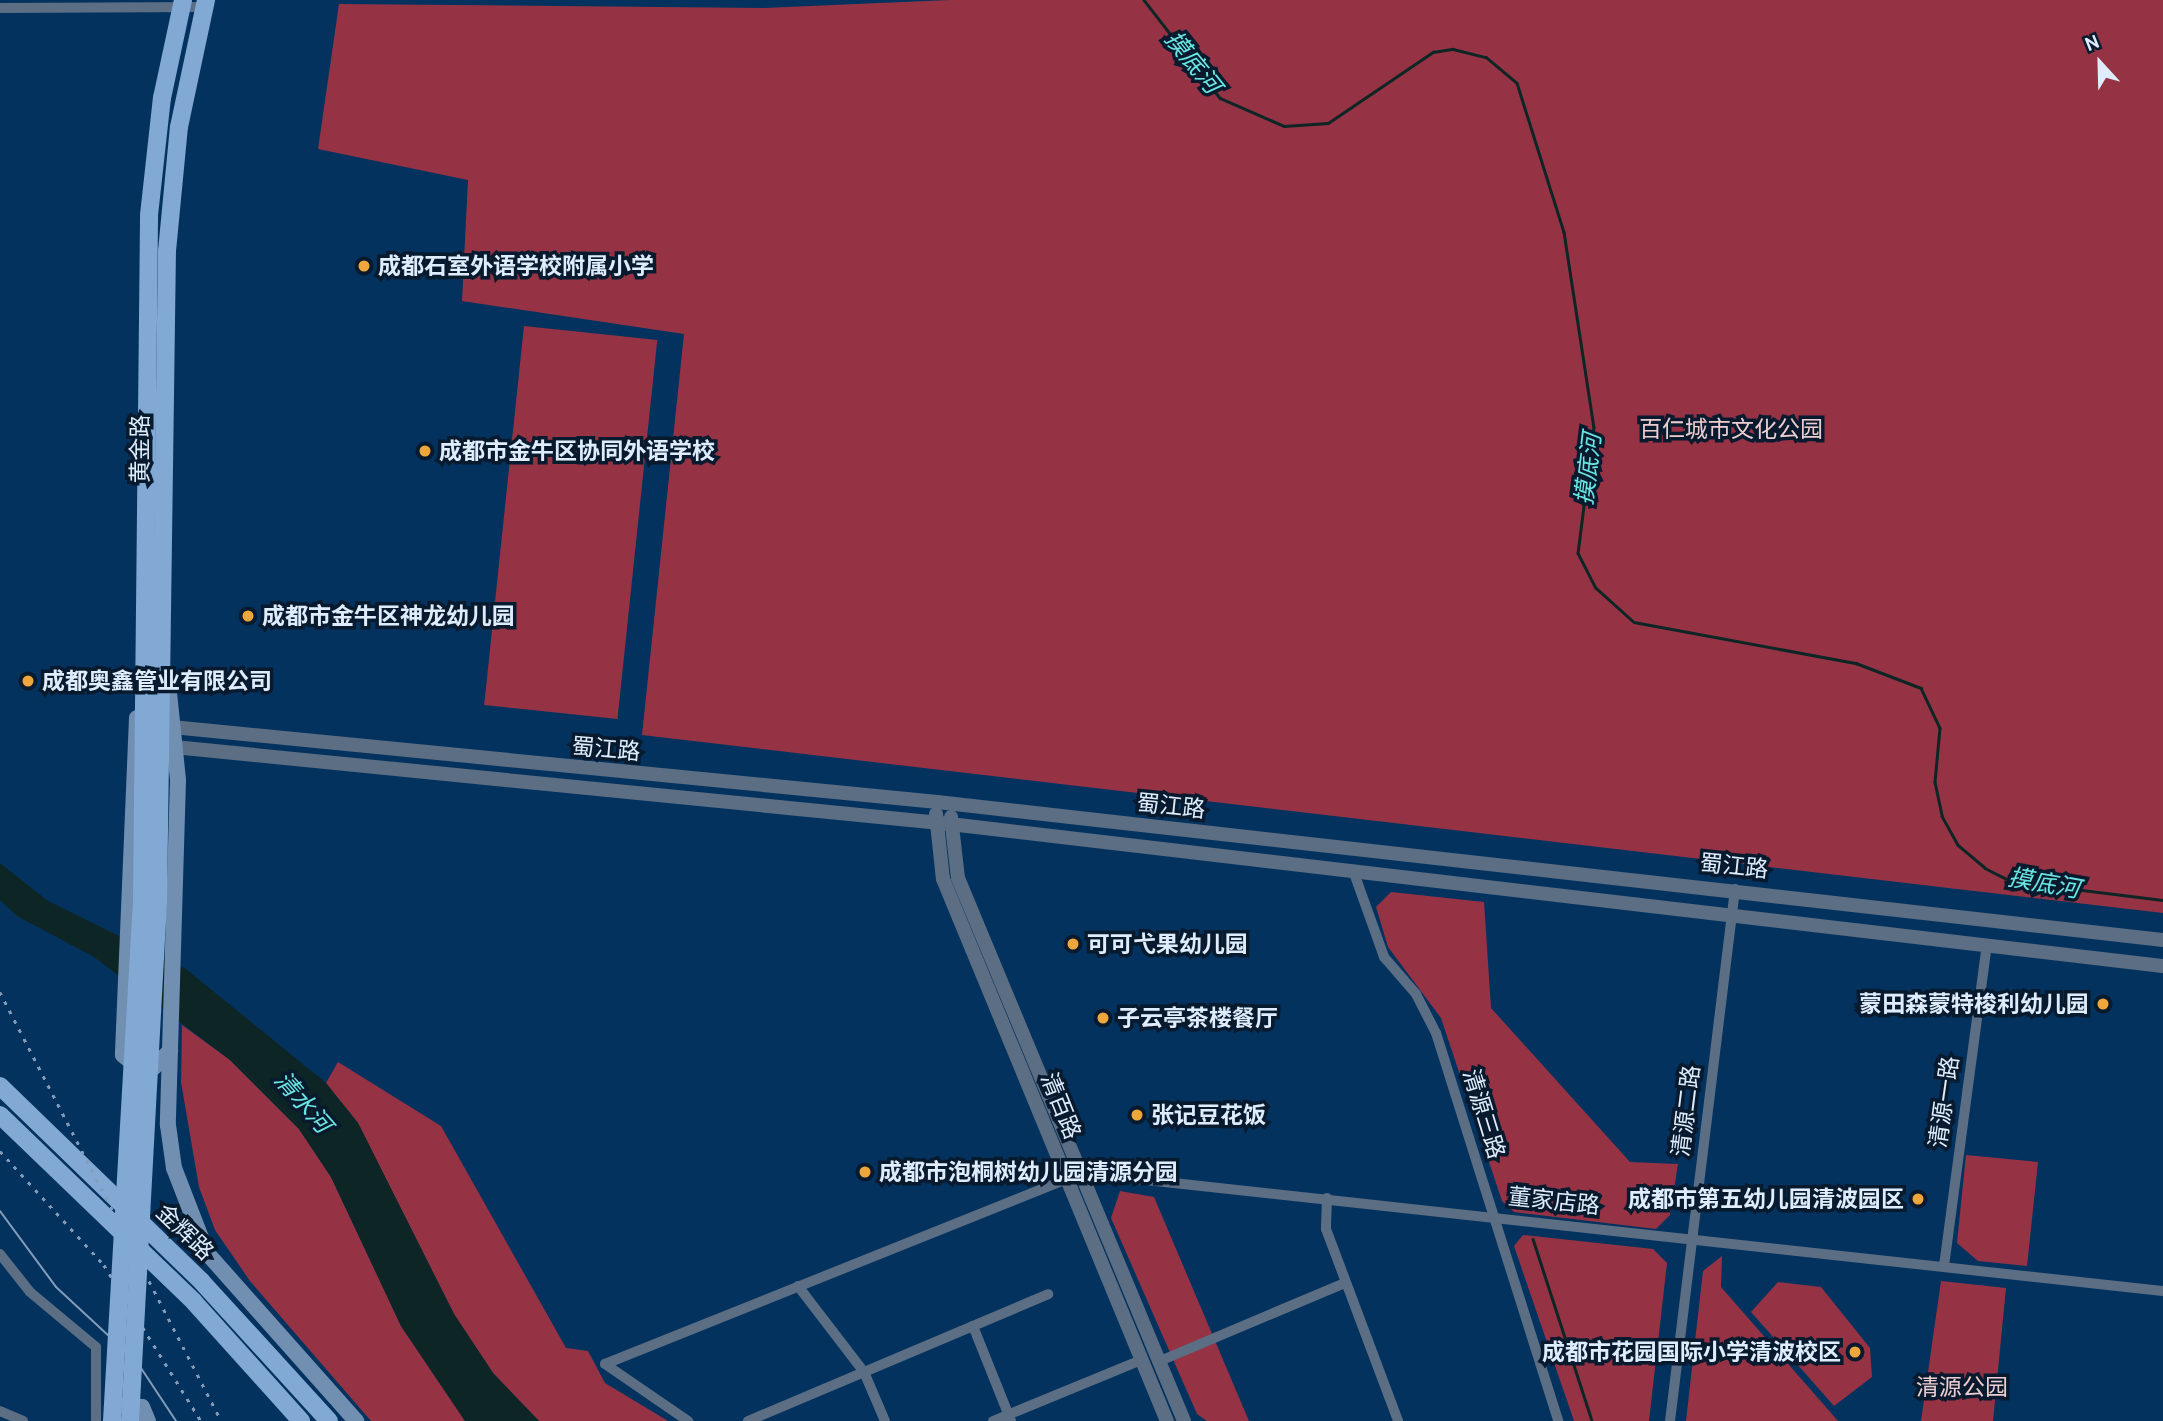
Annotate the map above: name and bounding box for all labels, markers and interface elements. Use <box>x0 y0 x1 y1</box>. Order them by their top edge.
water label: 摸底河 <box>1159 25 1227 99</box>
north arrow <box>2065 28 2135 98</box>
text: N <box>2081 30 2102 56</box>
place label: 成都石室外语学校附属小学 <box>378 252 654 280</box>
marker: 成都石室外语学校附属小学 <box>356 258 372 274</box>
street label: 黄金路 <box>126 415 154 483</box>
park label: 百仁城市文化公园 <box>1639 415 1823 443</box>
water label: 摸底河 <box>1569 432 1607 506</box>
place label: 成都市金牛区协同外语学校 <box>439 437 715 465</box>
marker: 成都市金牛区协同外语学校 <box>417 443 433 459</box>
place label: 成都市金牛区神龙幼儿园 <box>262 602 515 630</box>
marker: 成都市金牛区神龙幼儿园 <box>240 608 256 624</box>
place label: 成都奥鑫管业有限公司 <box>42 667 272 695</box>
marker: 成都奥鑫管业有限公司 <box>20 673 36 689</box>
street label: 蜀江路 <box>570 732 642 766</box>
street label: 蜀江路 <box>1135 789 1207 823</box>
street label: 蜀江路 <box>1698 849 1770 883</box>
water label: 摸底河 <box>2006 863 2082 903</box>
place label: 可可弋果幼儿园 <box>1087 930 1248 958</box>
marker: 可可弋果幼儿园 <box>1065 936 1081 952</box>
place label: 蒙田森蒙特梭利幼儿园 <box>1859 990 2089 1018</box>
marker: 蒙田森蒙特梭利幼儿园 <box>2095 996 2111 1012</box>
place label: 子云亭茶楼餐厅 <box>1117 1004 1278 1032</box>
marker: 子云亭茶楼餐厅 <box>1095 1010 1111 1026</box>
street label: 清源一路 <box>1924 1055 1964 1149</box>
street label: 清源二路 <box>1667 1064 1705 1158</box>
water label: 清水河 <box>269 1065 337 1139</box>
street label: 清源三路 <box>1457 1066 1511 1162</box>
street label: 清百路 <box>1035 1069 1087 1143</box>
place label: 张记豆花饭 <box>1151 1101 1266 1129</box>
marker: 张记豆花饭 <box>1129 1107 1145 1123</box>
place label: 成都市泡桐树幼儿园清源分园 <box>879 1158 1178 1186</box>
marker: 成都市泡桐树幼儿园清源分园 <box>857 1164 873 1180</box>
street label: 董家店路 <box>1507 1182 1601 1220</box>
place label: 成都市第五幼儿园清波园区 <box>1628 1185 1904 1213</box>
marker: 成都市第五幼儿园清波园区 <box>1910 1191 1926 1207</box>
street label: 金辉路 <box>151 1198 219 1266</box>
place label: 成都市花园国际小学清波校区 <box>1542 1338 1841 1366</box>
marker: 成都市花园国际小学清波校区 <box>1847 1344 1863 1360</box>
park label: 清源公园 <box>1916 1373 2008 1401</box>

